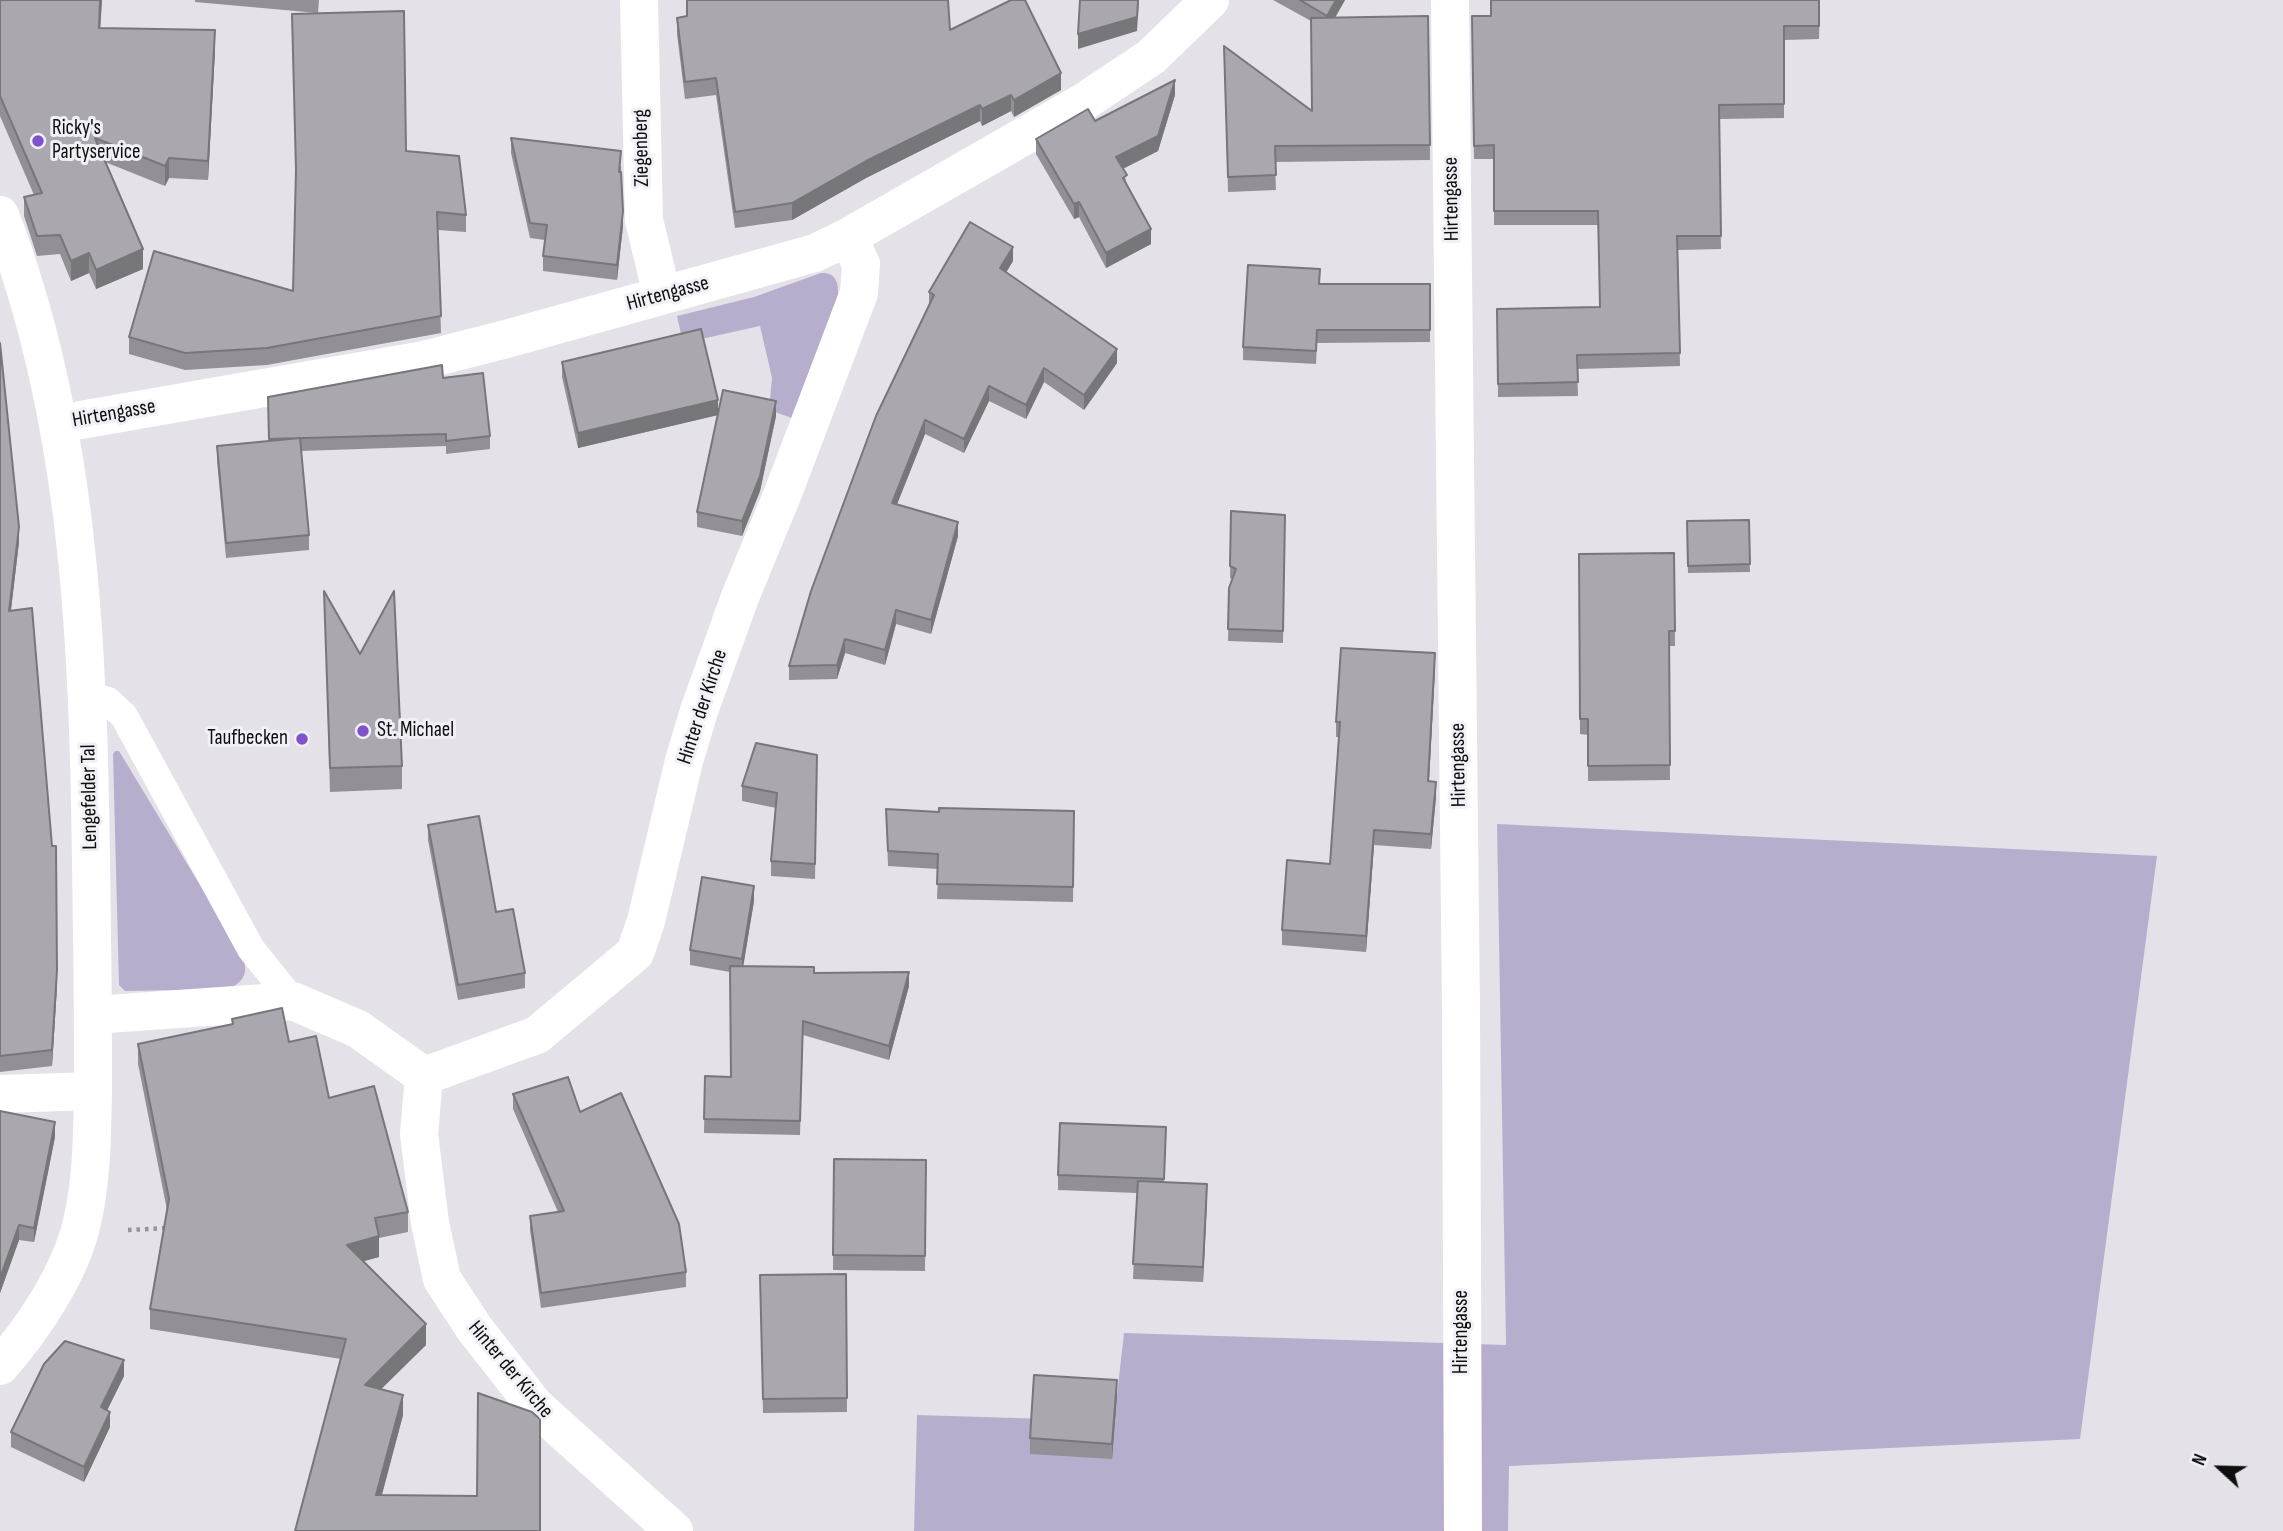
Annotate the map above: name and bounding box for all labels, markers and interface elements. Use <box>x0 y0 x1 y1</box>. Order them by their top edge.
street label: Ziegenberg <box>629 109 655 187</box>
place label: Ricky's Partyservice <box>52 116 140 166</box>
marker: Ricky's Partyservice <box>30 133 46 149</box>
street label: Hirtengasse <box>1439 157 1465 241</box>
street label: Hirtengasse <box>624 271 712 317</box>
street label: Hirtengasse <box>70 394 158 434</box>
street label: Hinter der Kirche <box>673 646 733 768</box>
place label: St. Michael <box>377 718 454 744</box>
marker: St. Michael <box>355 723 371 739</box>
street label: Hirtengasse <box>1446 723 1472 807</box>
place label: Taufbecken <box>207 726 288 752</box>
marker: Taufbecken <box>294 731 310 747</box>
street label: Lengefelder Tal <box>76 744 104 850</box>
street label: Hirtengasse <box>1449 1290 1475 1374</box>
street label: Hinter der Kirche <box>462 1316 558 1424</box>
north arrow <box>2185 1433 2255 1503</box>
text: N <box>2188 1451 2213 1469</box>

